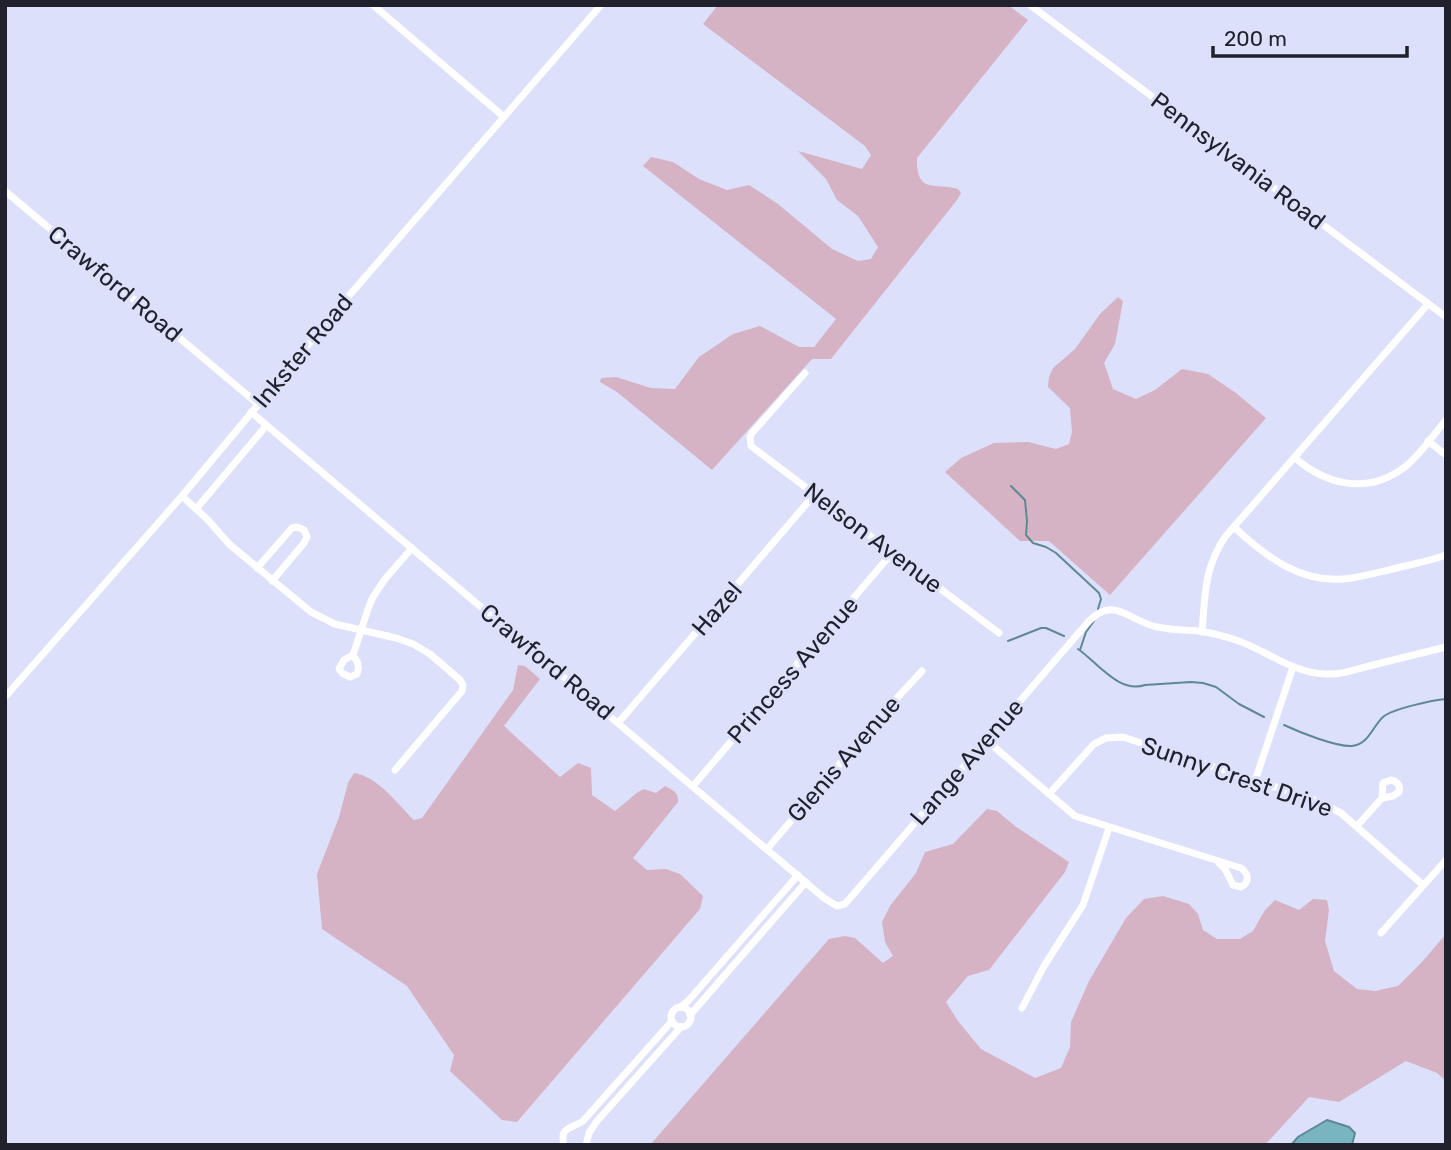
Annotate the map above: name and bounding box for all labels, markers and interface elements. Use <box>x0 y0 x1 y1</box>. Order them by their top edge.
scale bar <box>1213 14 1407 58</box>
text: 200 m <box>1224 26 1287 51</box>
street label: Pennsylvania Road <box>1145 86 1331 236</box>
street label: Crawford Road <box>42 220 188 348</box>
street label: Inkster Road <box>247 289 359 413</box>
street label: Nelson Avenue <box>798 477 948 599</box>
street label: Hazel <box>686 577 748 641</box>
street label: Princess Avenue <box>722 591 864 749</box>
street label: Crawford Road <box>474 598 620 726</box>
street label: Glenis Avenue <box>782 690 906 828</box>
street label: Lange Avenue <box>904 693 1030 831</box>
street label: Sunny Crest Drive <box>1138 731 1336 823</box>

